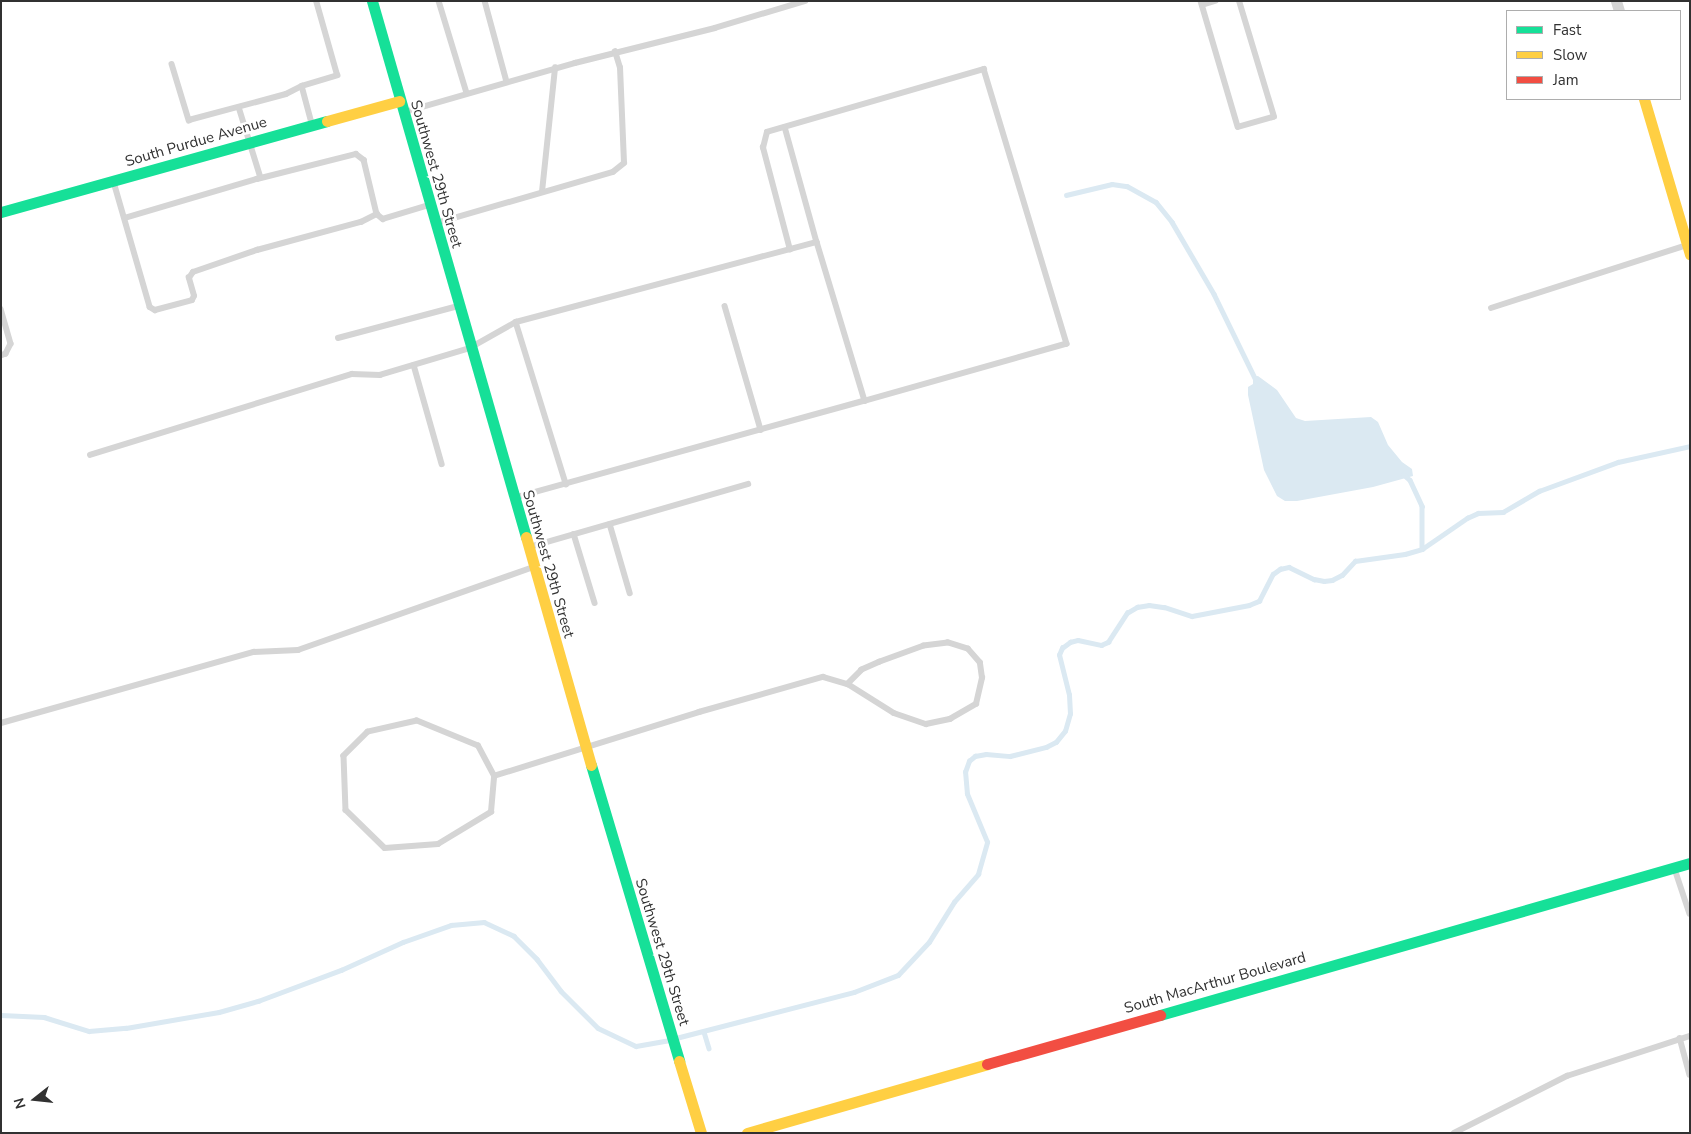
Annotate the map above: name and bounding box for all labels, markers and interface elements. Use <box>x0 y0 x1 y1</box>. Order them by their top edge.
legend <box>1506 10 1681 100</box>
text: Fast <box>1553 20 1581 40</box>
text: Slow <box>1553 45 1587 65</box>
text: Jam <box>1553 70 1579 90</box>
street label: Southwest 29th Street <box>406 98 466 250</box>
street label: South Purdue Avenue <box>123 113 269 171</box>
street label: Southwest 29th Street <box>518 488 578 640</box>
street label: Southwest 29th Street <box>631 876 693 1028</box>
street label: South MacArthur Boulevard <box>1122 948 1308 1018</box>
north arrow <box>10 1074 60 1124</box>
text: N <box>10 1096 31 1111</box>

